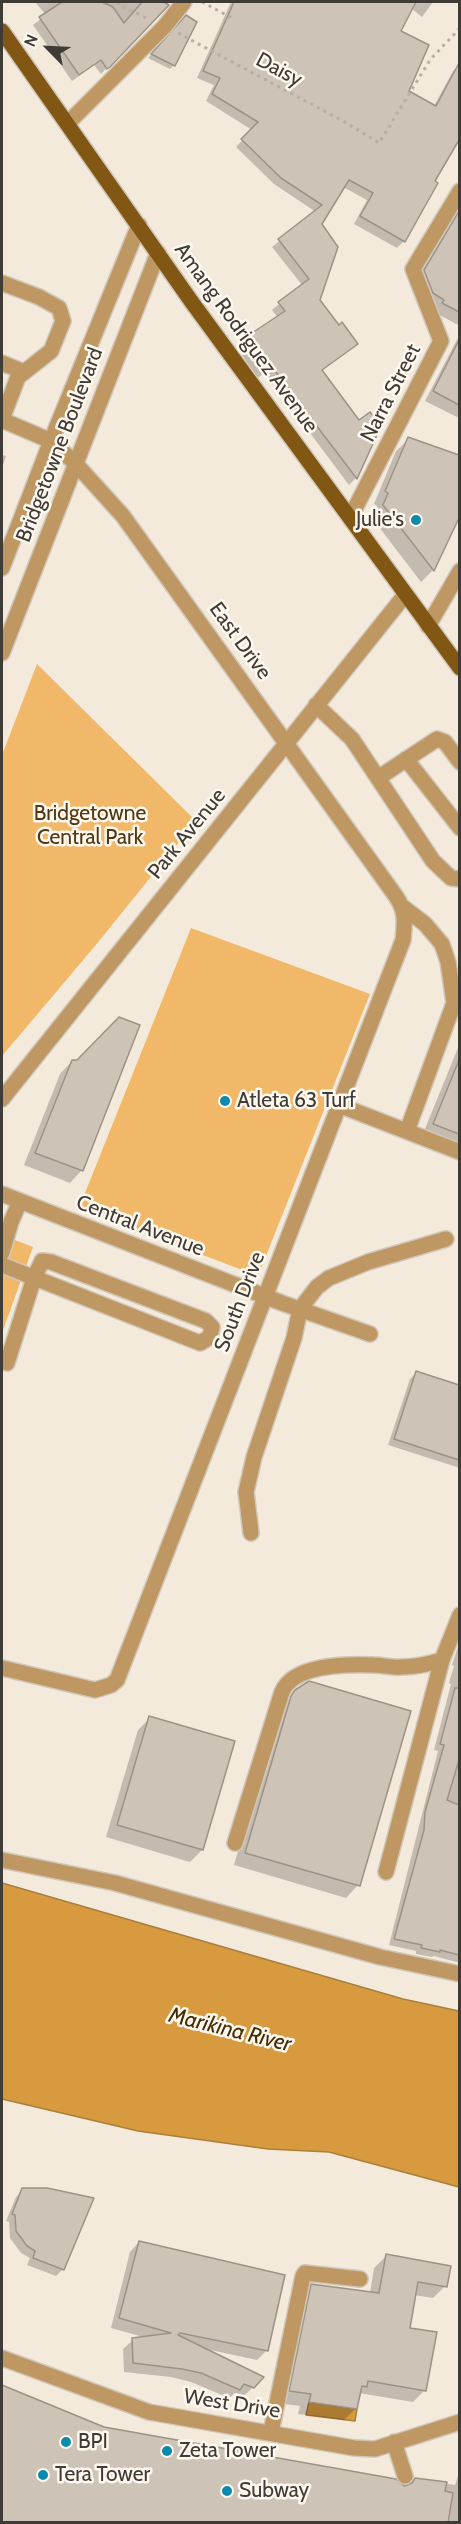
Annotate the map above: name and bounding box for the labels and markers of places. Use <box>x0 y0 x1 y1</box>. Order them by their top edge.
place label: Julie's <box>356 507 404 533</box>
marker: Julie's <box>409 513 423 527</box>
place label: Atleta 63 Turf <box>237 1088 356 1114</box>
marker: Atleta 63 Turf <box>218 1094 232 1108</box>
place label: BPI <box>78 2429 108 2455</box>
marker: BPI <box>59 2435 73 2449</box>
place label: Zeta Tower <box>179 2438 276 2464</box>
marker: Zeta Tower <box>160 2444 174 2458</box>
place label: Tera Tower <box>55 2462 150 2488</box>
marker: Tera Tower <box>36 2468 50 2482</box>
place label: Subway <box>239 2478 309 2504</box>
marker: Subway <box>220 2484 234 2498</box>

